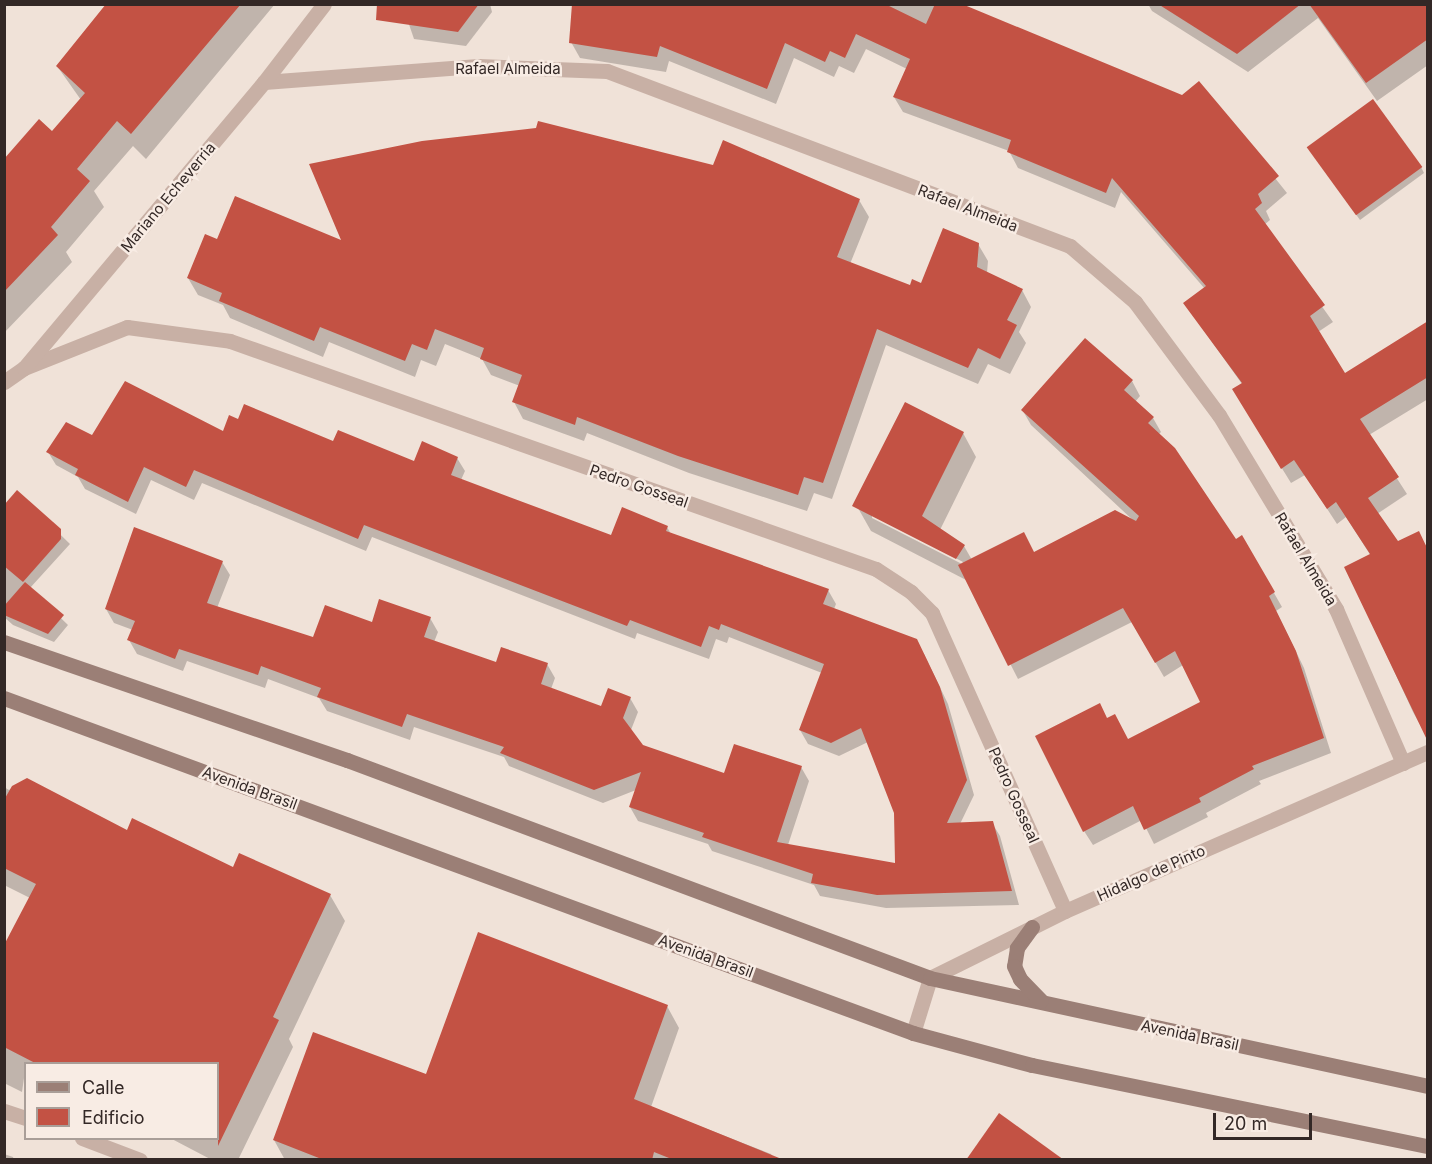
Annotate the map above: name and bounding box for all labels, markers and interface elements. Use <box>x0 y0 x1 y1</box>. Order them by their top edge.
street label: Rafael Almeida <box>455 60 561 78</box>
street label: Mariano Echeverria <box>117 139 219 255</box>
street label: Rafael Almeida <box>916 181 1020 235</box>
street label: Pedro Gosseal <box>587 461 691 511</box>
street label: Rafael Almeida <box>1271 509 1341 609</box>
street label: Pedro Gosseal <box>985 744 1043 846</box>
street label: Avenida Brasil <box>200 763 300 813</box>
street label: Hidalgo de Pinto <box>1094 841 1208 905</box>
street label: Avenida Brasil <box>656 931 756 981</box>
street label: Avenida Brasil <box>1139 1016 1241 1054</box>
legend <box>24 1062 219 1140</box>
text: Calle <box>82 1077 124 1098</box>
scale bar <box>1216 1101 1315 1139</box>
text: Edificio <box>82 1107 145 1128</box>
text: 20 m <box>1224 1113 1267 1134</box>

